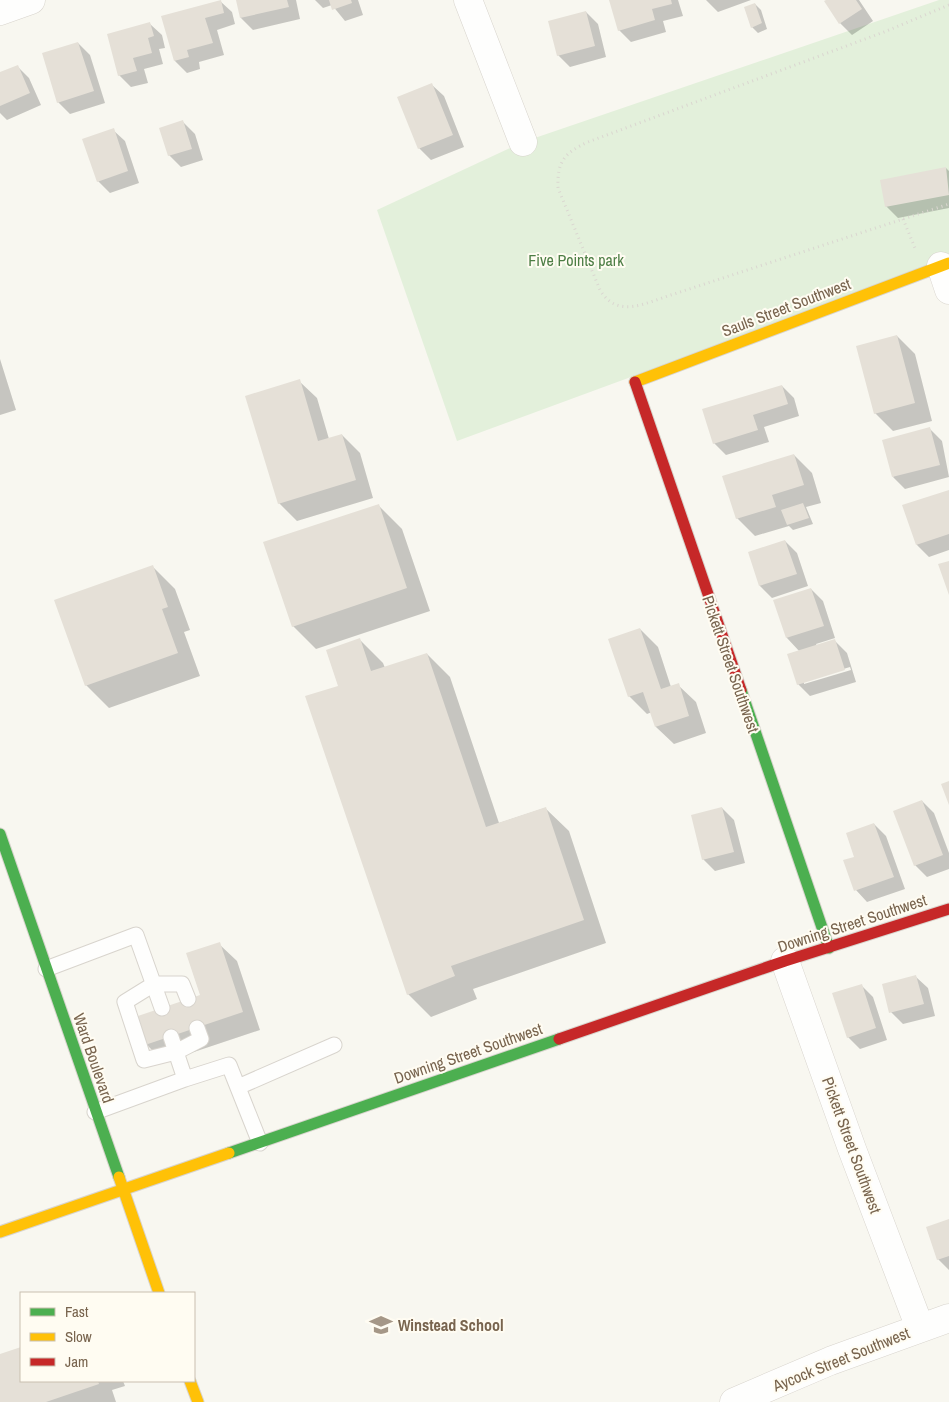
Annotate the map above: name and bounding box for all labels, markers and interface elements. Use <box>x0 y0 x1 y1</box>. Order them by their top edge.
park label: Five Points park <box>528 249 624 271</box>
street label: Sauls Street Southwest <box>718 272 854 342</box>
street label: Pickett Street Southwest <box>697 592 765 736</box>
street label: Downing Street Southwest <box>775 888 930 957</box>
street label: Ward Boulevard <box>68 1010 120 1106</box>
street label: Downing Street Southwest <box>391 1017 545 1089</box>
street label: Pickett Street Southwest <box>817 1074 887 1217</box>
legend <box>20 1292 195 1382</box>
text: Fast <box>65 1301 89 1322</box>
school or university icon: Winstead School <box>368 1312 394 1338</box>
place label: Winstead School <box>398 1314 504 1336</box>
street label: Aycock Street Southwest <box>768 1321 913 1397</box>
text: Slow <box>65 1326 92 1347</box>
text: Jam <box>65 1351 88 1372</box>

